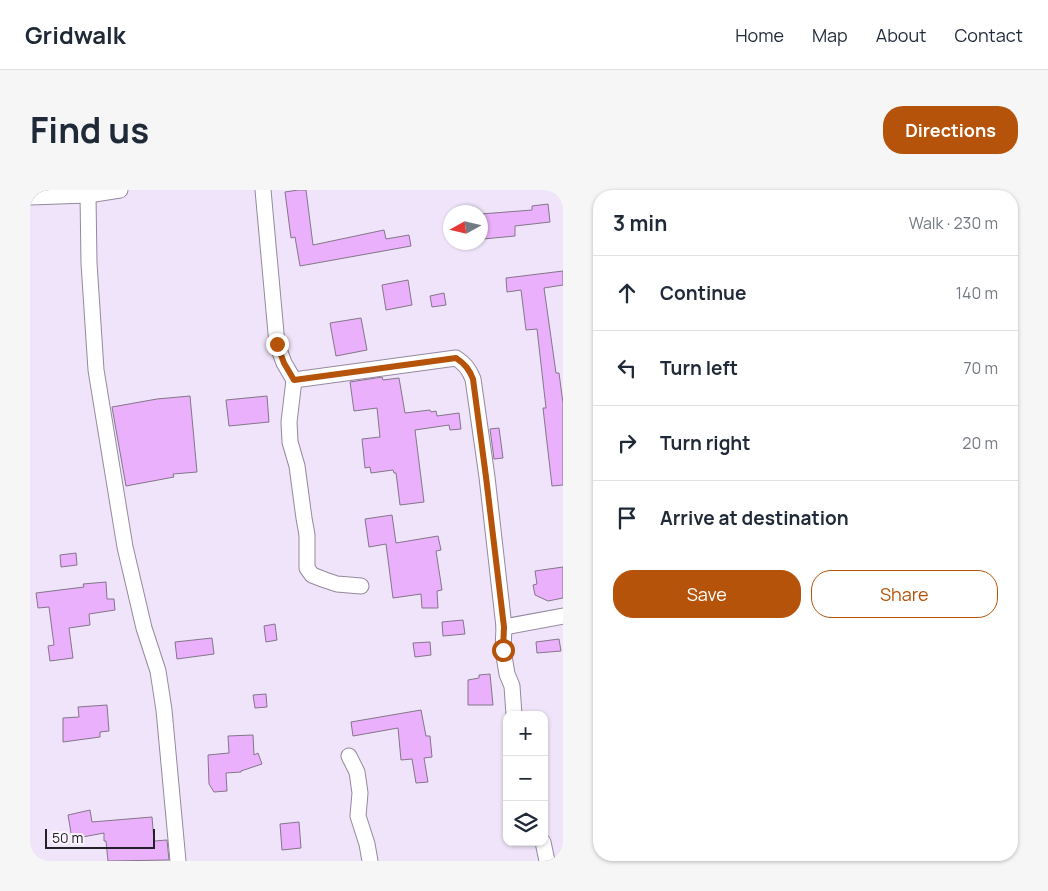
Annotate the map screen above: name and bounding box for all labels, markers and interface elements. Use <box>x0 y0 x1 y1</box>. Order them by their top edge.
text: Gridwalk <box>25 18 126 51</box>
text: Home <box>735 23 784 47</box>
text: Map <box>812 23 848 47</box>
text: About <box>876 23 926 47</box>
text: Contact <box>954 23 1023 47</box>
text: Find us <box>30 106 149 154</box>
button: Directions <box>883 106 1018 154</box>
north arrow <box>443 205 488 250</box>
text: 3 min <box>613 209 667 237</box>
text: Walk · 230 m <box>909 212 998 234</box>
icon: ahead <box>613 279 641 307</box>
text: Continue <box>660 280 746 306</box>
text: 140 m <box>956 282 998 304</box>
route end <box>266 333 289 356</box>
icon: left <box>613 354 641 382</box>
text: Turn left <box>660 355 738 381</box>
text: 70 m <box>963 357 998 379</box>
icon: right <box>613 429 641 457</box>
text: Turn right <box>660 430 750 456</box>
text: 20 m <box>962 432 998 454</box>
icon: arrive <box>613 504 641 532</box>
text: Arrive at destination <box>660 505 849 531</box>
button: Save <box>613 570 801 618</box>
button: Share <box>811 570 998 618</box>
route start <box>492 639 515 662</box>
map controls <box>503 711 548 846</box>
button: + <box>503 711 548 756</box>
button: − <box>503 756 548 801</box>
button: layers <box>503 801 548 846</box>
scale bar <box>45 826 155 849</box>
text: 50 m <box>52 828 83 847</box>

